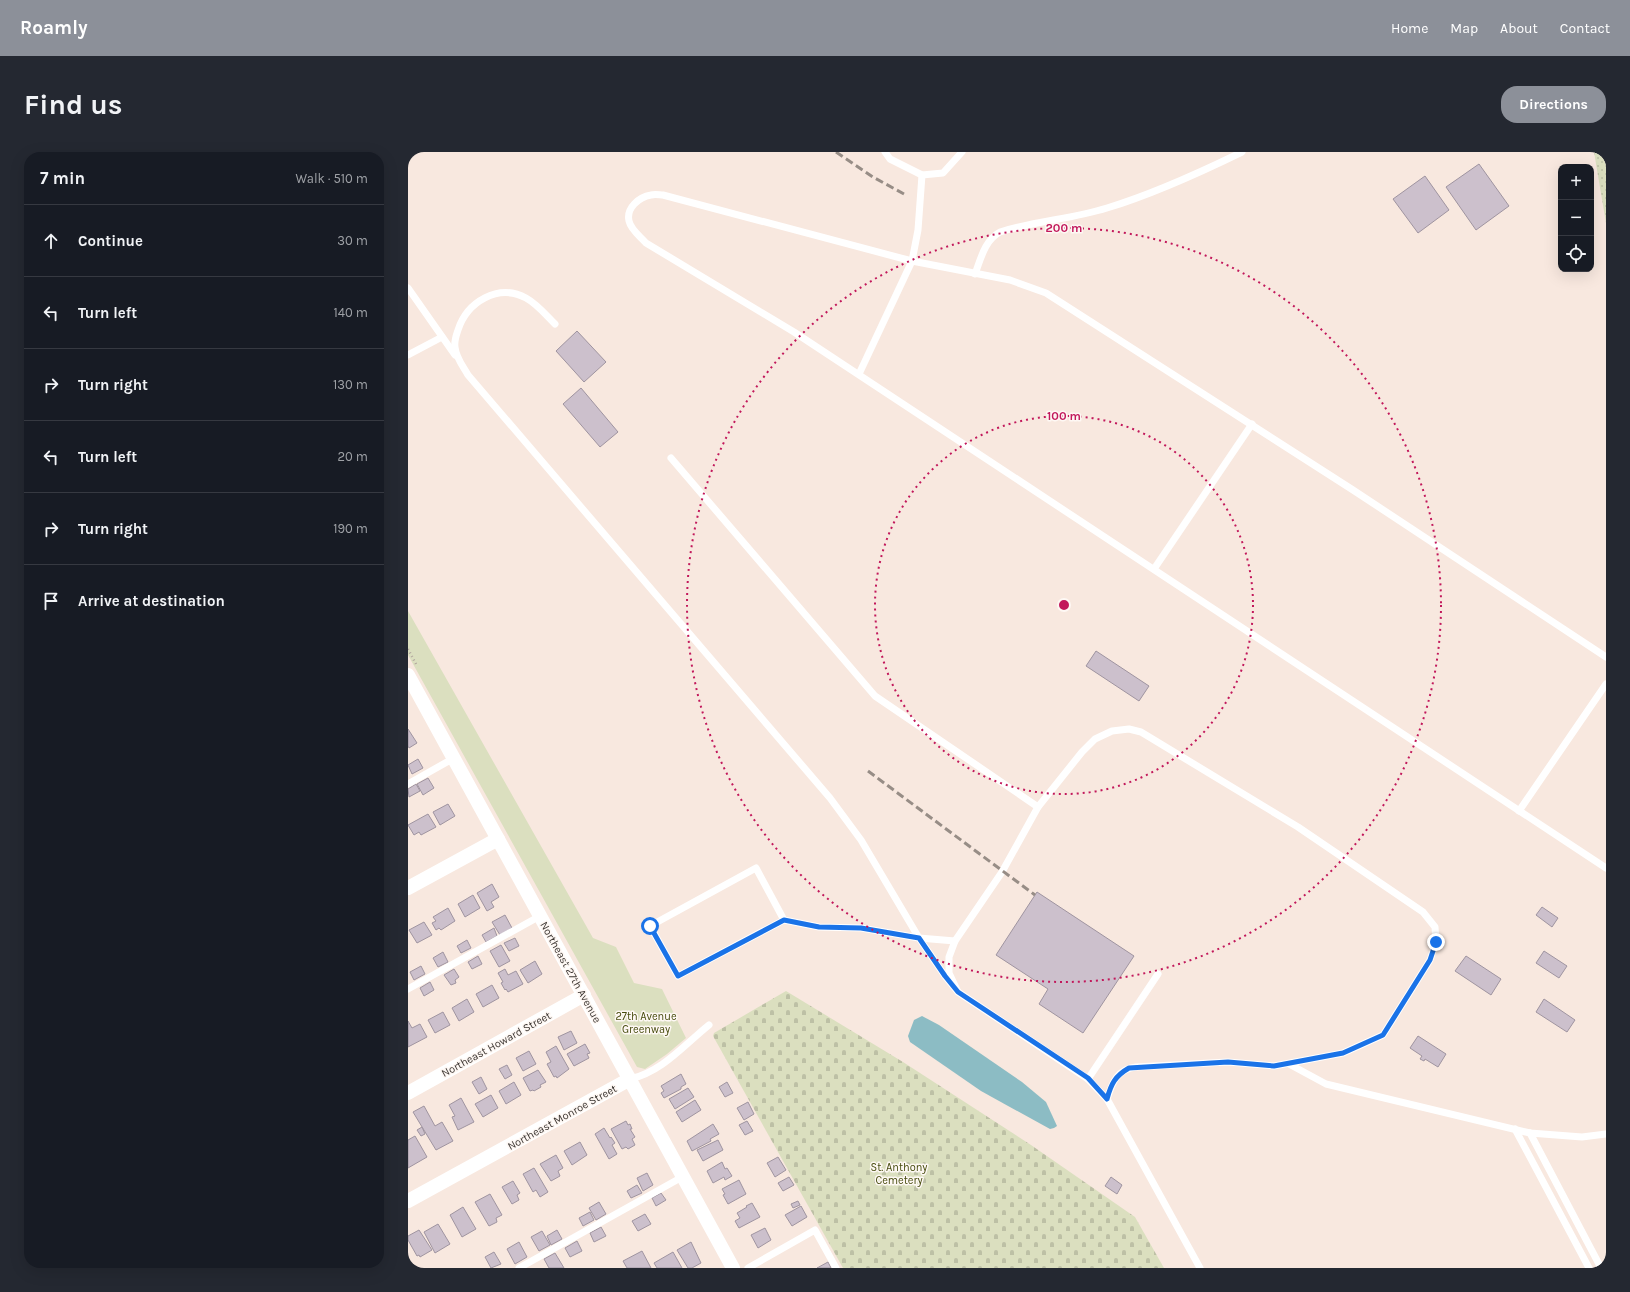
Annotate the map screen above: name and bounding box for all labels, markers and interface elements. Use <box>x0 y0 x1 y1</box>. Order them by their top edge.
text: Roamly <box>20 17 87 39</box>
text: Home <box>1391 20 1428 37</box>
text: Map <box>1450 20 1478 37</box>
text: About <box>1500 20 1538 37</box>
text: Contact <box>1560 20 1610 37</box>
button: Directions <box>1501 86 1606 123</box>
text: Find us <box>24 88 123 121</box>
map controls <box>1558 164 1594 272</box>
button: + <box>1558 164 1594 200</box>
text: 7 min <box>40 168 85 188</box>
text: Walk · 510 m <box>296 171 368 186</box>
button: − <box>1558 200 1594 236</box>
text: 200 m <box>1046 221 1082 235</box>
icon: ahead <box>40 230 62 252</box>
text: Continue <box>78 232 143 250</box>
text: 30 m <box>337 233 368 248</box>
button: locate <box>1558 236 1594 272</box>
icon: left <box>40 302 62 324</box>
text: Turn left <box>78 304 137 322</box>
text: 140 m <box>333 305 368 320</box>
icon: right <box>40 374 62 396</box>
text: Turn right <box>78 376 148 394</box>
text: 130 m <box>333 377 368 392</box>
text: 100 m <box>1047 409 1081 423</box>
icon: left <box>40 446 62 468</box>
text: Turn left <box>78 448 137 466</box>
text: 20 m <box>338 449 368 464</box>
icon: right <box>40 518 62 540</box>
text: Turn right <box>78 520 148 538</box>
text: 190 m <box>333 521 368 536</box>
icon: arrive <box>40 590 62 612</box>
text: Arrive at destination <box>78 592 225 610</box>
centre of rings <box>1057 598 1071 612</box>
route start <box>641 917 659 935</box>
street label: Northeast 27th Avenue <box>537 919 604 1025</box>
route end <box>1427 933 1445 951</box>
street label: Northeast Howard Street <box>439 1009 553 1080</box>
park label: 27th Avenue Greenway <box>615 1010 677 1036</box>
street label: Northeast Monroe Street <box>505 1082 619 1153</box>
park label: St. Anthony Cemetery <box>871 1161 927 1187</box>

